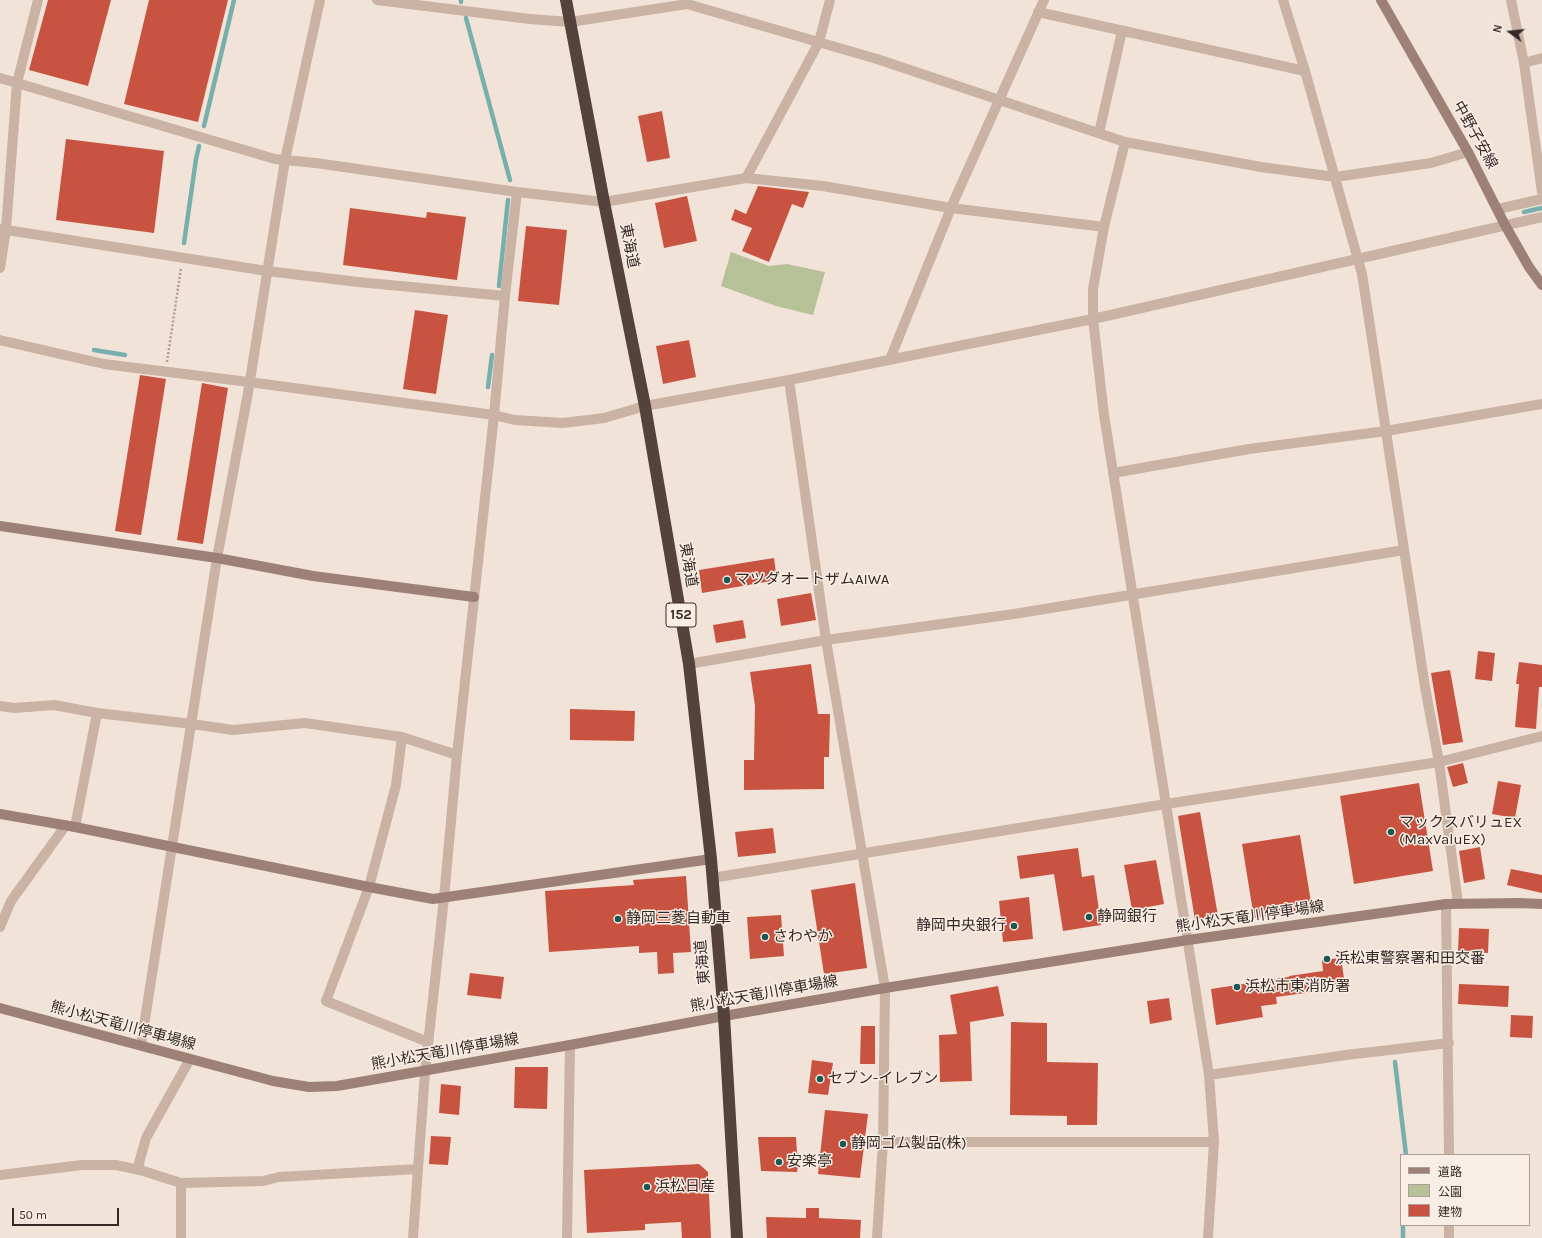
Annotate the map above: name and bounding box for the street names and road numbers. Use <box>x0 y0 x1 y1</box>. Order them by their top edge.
street label: 中野子安線 <box>1449 98 1501 172</box>
street label: 東海道 <box>616 222 642 270</box>
street label: 東海道 <box>675 541 701 589</box>
road number: 152 <box>666 603 696 627</box>
street label: 熊小松天竜川停車場線 <box>1174 898 1326 936</box>
street label: 東海道 <box>692 939 714 985</box>
street label: 熊小松天竜川停車場線 <box>689 972 839 1016</box>
street label: 熊小松天竜川停車場線 <box>48 998 198 1054</box>
street label: 熊小松天竜川停車場線 <box>370 1030 520 1074</box>

